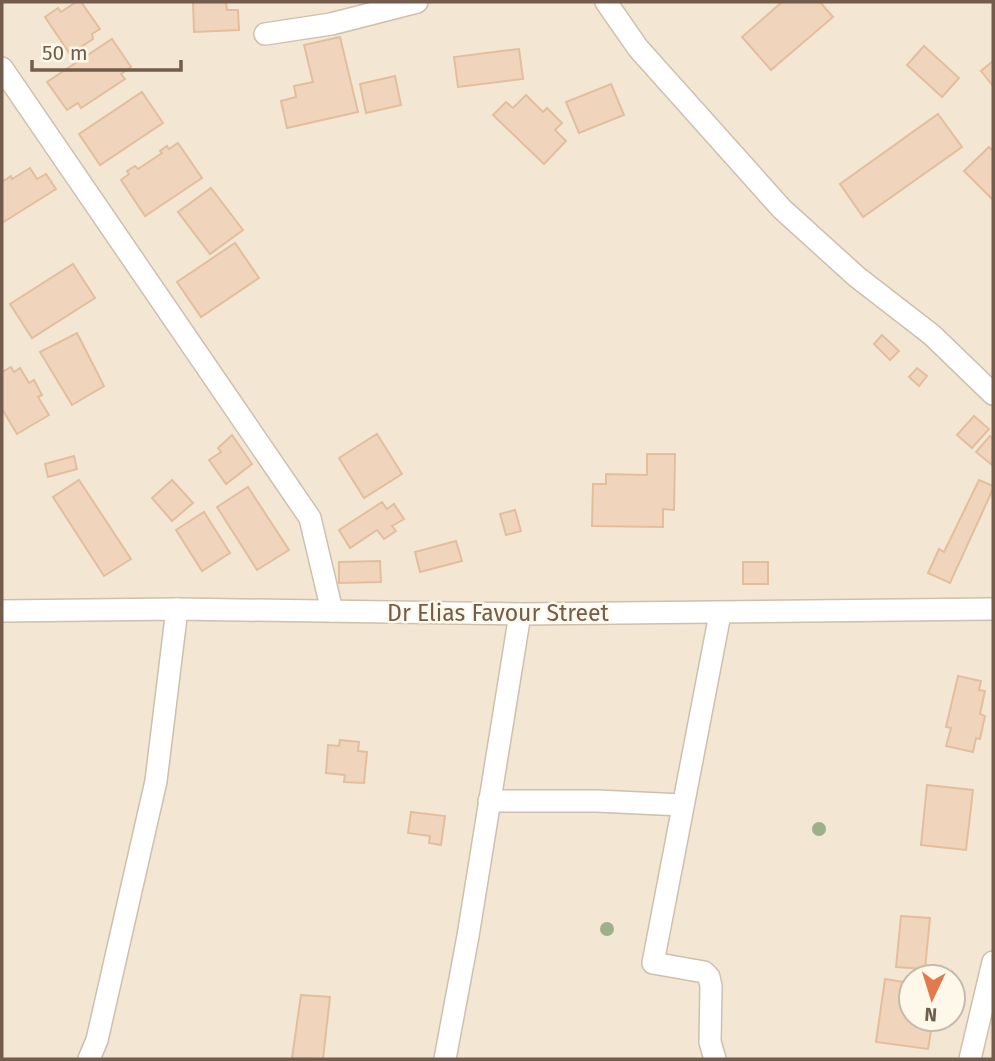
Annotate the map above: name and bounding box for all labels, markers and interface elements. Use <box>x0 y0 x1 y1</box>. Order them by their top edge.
scale bar <box>32 28 180 72</box>
text: 50 m <box>42 40 88 66</box>
street label: Dr Elias Favour Street <box>387 599 610 627</box>
north arrow <box>897 963 967 1033</box>
text: N <box>924 1003 938 1026</box>

